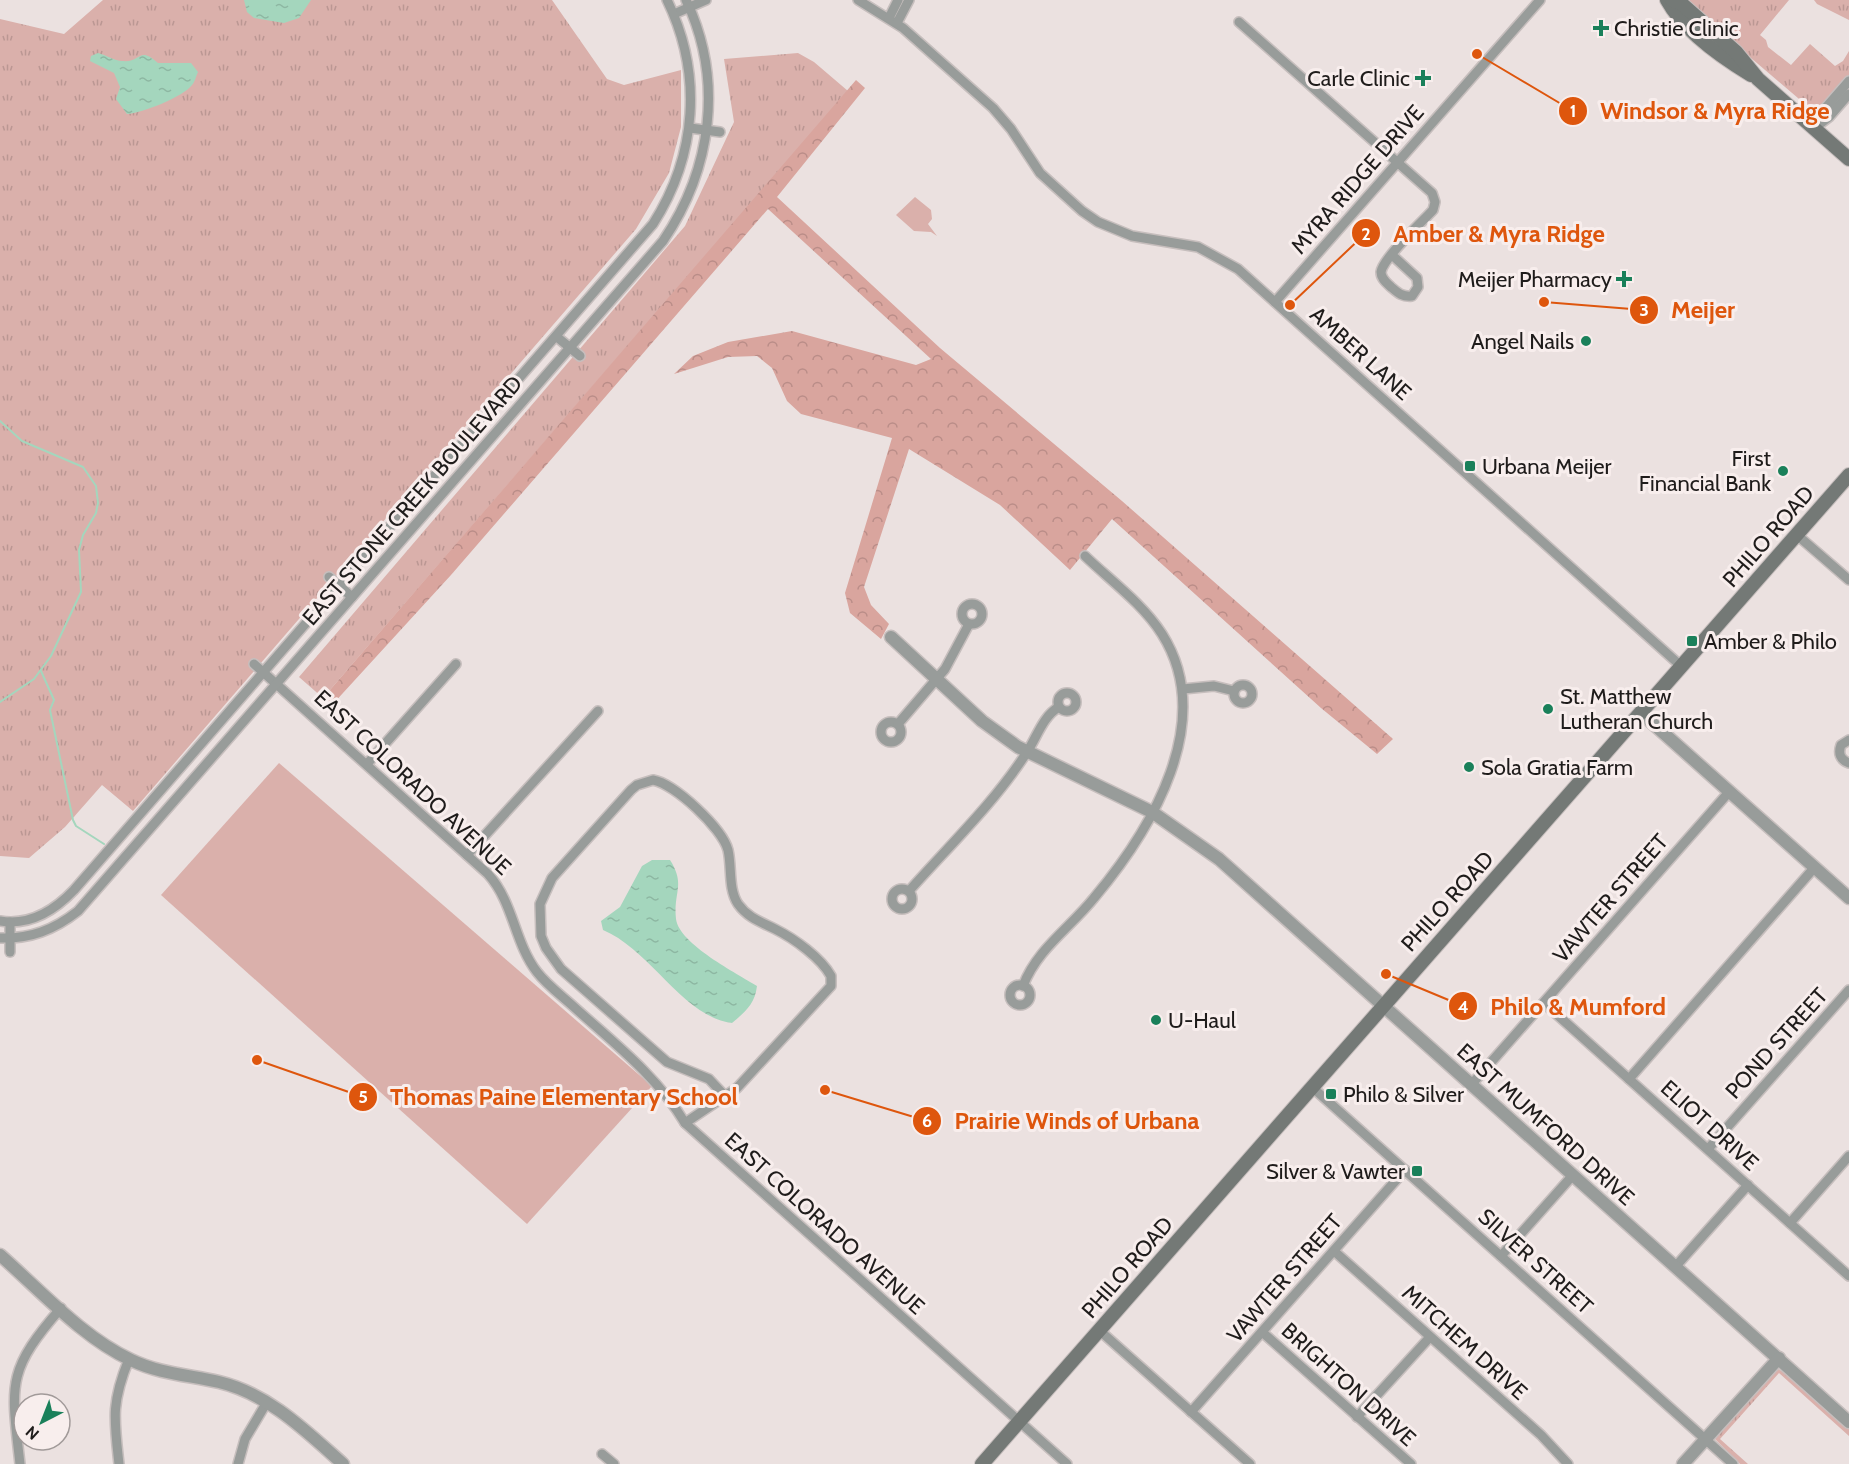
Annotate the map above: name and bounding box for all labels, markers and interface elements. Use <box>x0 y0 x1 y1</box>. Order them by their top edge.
place label: Christie Clinic <box>1614 15 1739 42</box>
marker: Christie Clinic <box>1592 19 1610 37</box>
place label: Carle Clinic <box>1307 65 1410 92</box>
marker: Carle Clinic <box>1414 69 1432 87</box>
callout: Windsor & Myra Ridge <box>1558 90 1841 132</box>
text: Windsor & Myra Ridge <box>1600 96 1830 125</box>
street label: MYRA RIDGE DRIVE <box>1285 99 1430 259</box>
text: 1 <box>1570 100 1576 122</box>
callout: Amber & Myra Ridge <box>1351 212 1617 254</box>
text: Amber & Myra Ridge <box>1393 219 1605 248</box>
text: 2 <box>1361 223 1371 245</box>
place label: Meijer Pharmacy <box>1458 266 1612 293</box>
marker: Meijer Pharmacy <box>1617 272 1631 286</box>
callout: Meijer <box>1629 289 1747 331</box>
text: Meijer <box>1671 295 1735 324</box>
text: 3 <box>1639 299 1649 321</box>
street label: AMBER LANE <box>1304 301 1417 406</box>
place label: Angel Nails <box>1471 328 1574 355</box>
marker: Angel Nails <box>1579 334 1593 348</box>
street label: EAST STONE CREEK BOULEVARD <box>297 370 528 631</box>
place label: First Financial Bank <box>1639 445 1772 497</box>
place label: Urbana Meijer <box>1482 453 1612 480</box>
marker: Urbana Meijer <box>1463 459 1477 473</box>
marker: First Financial Bank <box>1776 464 1790 478</box>
street label: PHILO ROAD <box>1717 480 1820 593</box>
place label: Amber & Philo <box>1704 628 1837 655</box>
marker: Amber & Philo <box>1685 634 1699 648</box>
place label: St. Matthew Lutheran Church <box>1560 683 1713 735</box>
street label: EAST COLORADO AVENUE <box>309 684 517 881</box>
marker: St. Matthew Lutheran Church <box>1541 702 1555 716</box>
place label: Sola Gratia Farm <box>1481 754 1633 781</box>
marker: Sola Gratia Farm <box>1462 760 1476 774</box>
street label: VAWTER STREET <box>1547 828 1674 968</box>
street label: PHILO ROAD <box>1395 846 1499 957</box>
street label: POND STREET <box>1720 982 1833 1104</box>
callout: Philo & Mumford <box>1448 985 1677 1027</box>
text: Philo & Mumford <box>1490 992 1666 1021</box>
text: 4 <box>1457 996 1469 1018</box>
place label: U-Haul <box>1168 1007 1237 1034</box>
marker: U-Haul <box>1149 1013 1163 1027</box>
street label: EAST MUMFORD DRIVE <box>1451 1038 1640 1211</box>
street label: ELIOT DRIVE <box>1655 1074 1764 1176</box>
callout: Thomas Paine Elementary School <box>348 1076 750 1118</box>
place label: Philo & Silver <box>1343 1081 1464 1108</box>
text: Thomas Paine Elementary School <box>390 1082 738 1111</box>
text: 5 <box>358 1086 368 1108</box>
marker: Philo & Silver <box>1324 1087 1338 1101</box>
callout: Prairie Winds of Urbana <box>912 1100 1211 1142</box>
text: Prairie Winds of Urbana <box>954 1106 1200 1135</box>
text: 6 <box>922 1110 932 1132</box>
street label: EAST COLORADO AVENUE <box>719 1127 930 1320</box>
place label: Silver & Vawter <box>1266 1158 1405 1185</box>
marker: Silver & Vawter <box>1410 1164 1424 1178</box>
street label: SILVER STREET <box>1473 1203 1599 1320</box>
street label: VAWTER STREET <box>1221 1208 1348 1348</box>
street label: PHILO ROAD <box>1076 1211 1179 1324</box>
street label: MITCHEM DRIVE <box>1397 1279 1533 1406</box>
street label: BRIGHTON DRIVE <box>1276 1317 1421 1452</box>
north arrow <box>12 1392 72 1452</box>
text: N <box>22 1422 43 1444</box>

